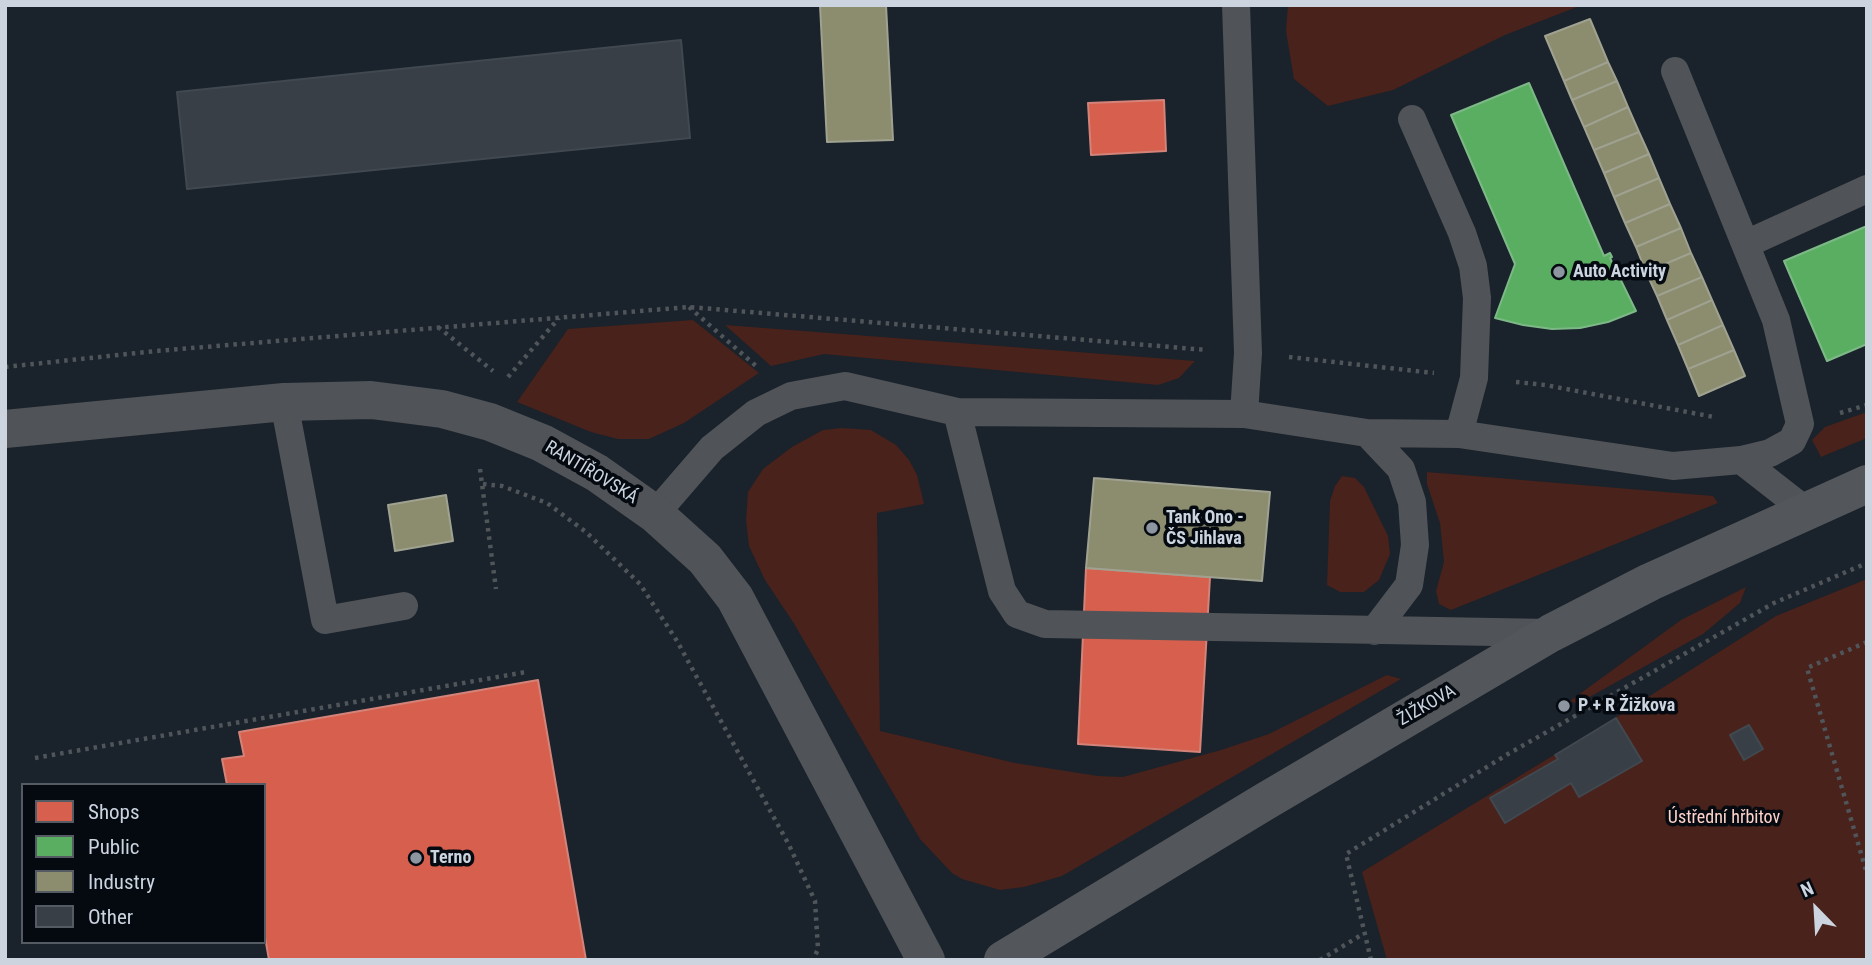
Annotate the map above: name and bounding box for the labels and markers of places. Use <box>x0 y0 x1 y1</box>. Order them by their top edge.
place label: Auto Activity <box>1573 261 1666 283</box>
marker: Auto Activity <box>1551 264 1567 280</box>
place label: Tank Ono - ČS Jihlava <box>1166 507 1244 550</box>
marker: Tank Ono - ČS Jihlava <box>1144 520 1160 536</box>
place label: P + R Žižkova <box>1578 695 1675 717</box>
marker: P + R Žižkova <box>1556 698 1572 714</box>
place label: Terno <box>430 847 471 869</box>
marker: Terno <box>408 850 424 866</box>

